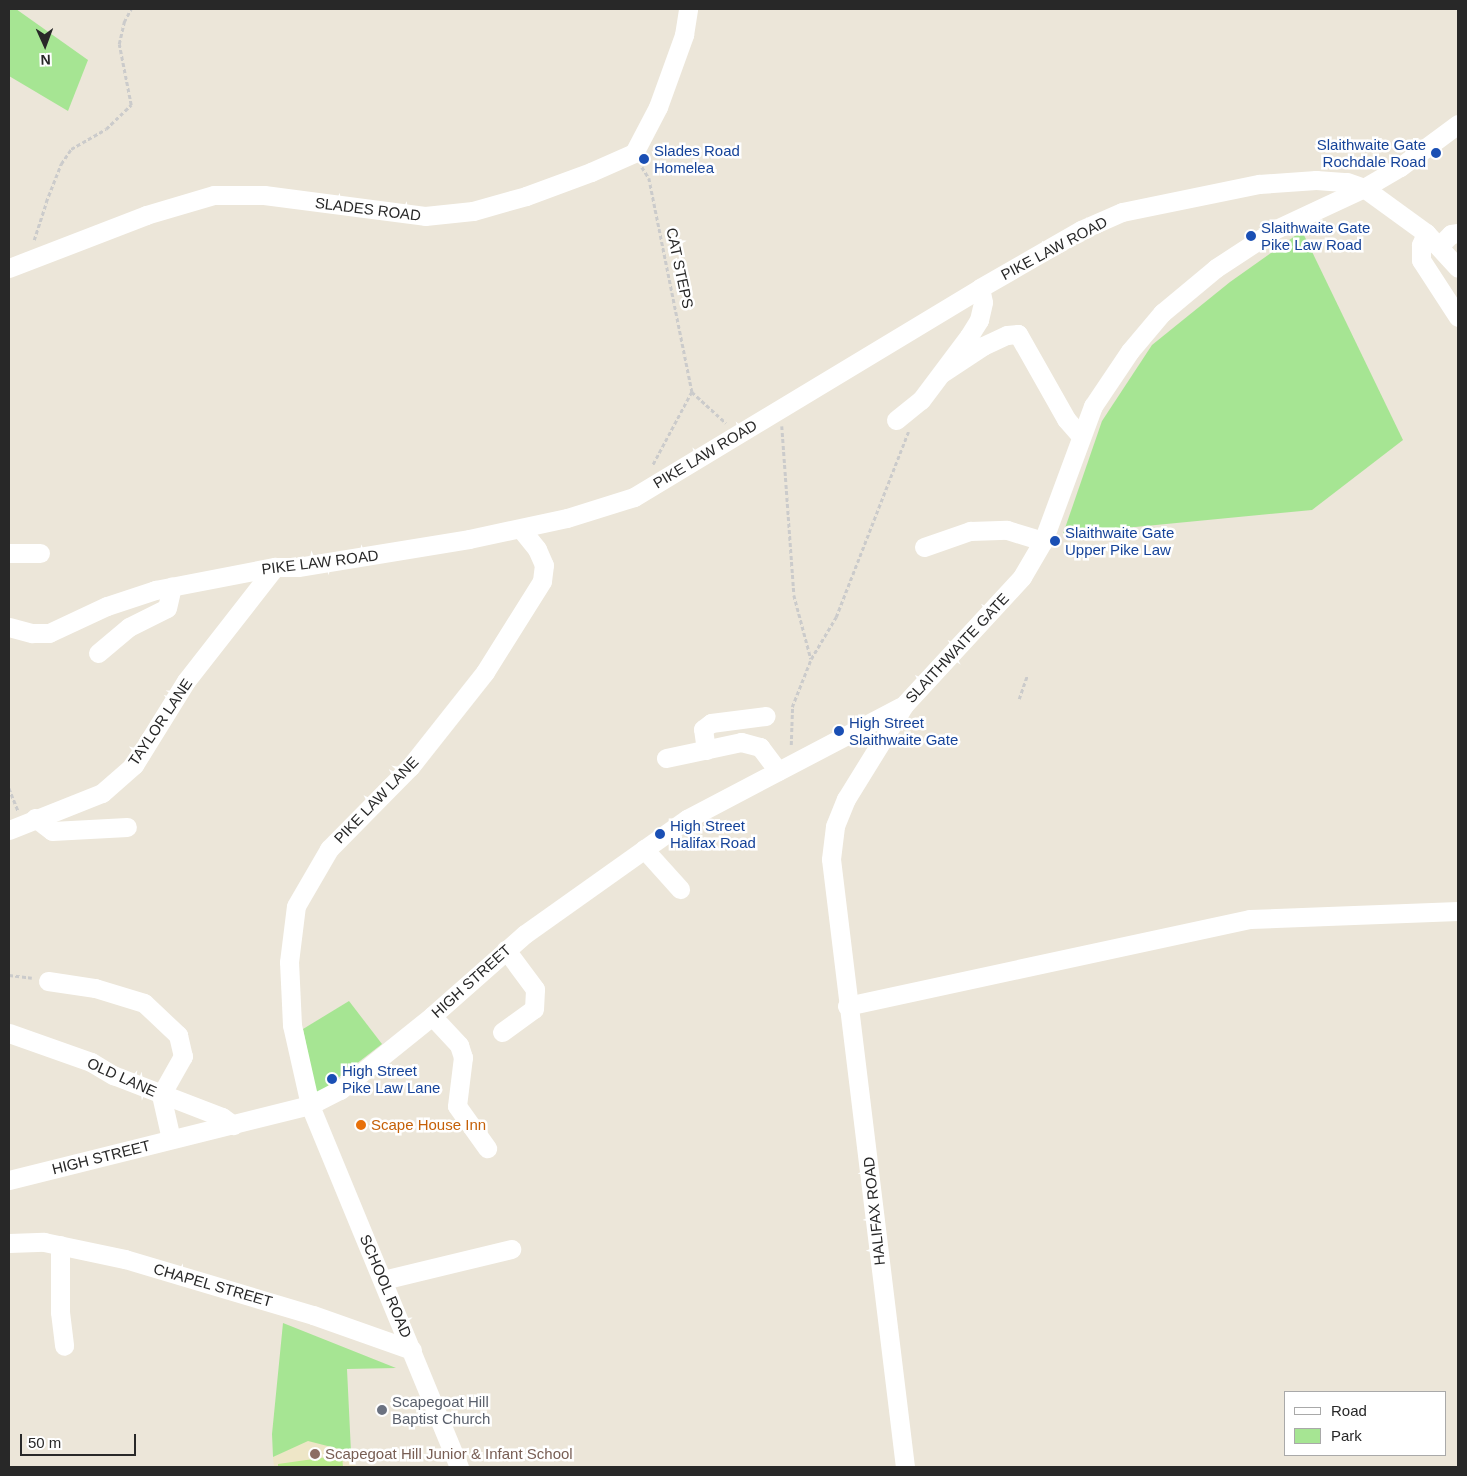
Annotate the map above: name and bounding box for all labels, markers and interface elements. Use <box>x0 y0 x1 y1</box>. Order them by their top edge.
north arrow <box>20 20 70 70</box>
text: N <box>40 52 51 68</box>
place label: Slaithwaite Gate Rochdale Road <box>1317 135 1426 170</box>
place label: Slades Road Homelea <box>654 141 740 176</box>
marker: Slaithwaite Gate Rochdale Road <box>1430 147 1442 159</box>
marker: Slades Road Homelea <box>638 153 650 165</box>
street label: SLADES ROAD <box>314 194 422 224</box>
street label: PIKE LAW ROAD <box>998 212 1110 284</box>
place label: Slaithwaite Gate Pike Law Road <box>1261 218 1370 253</box>
street label: CAT STEPS <box>663 226 697 310</box>
marker: Slaithwaite Gate Pike Law Road <box>1245 230 1257 242</box>
street label: PIKE LAW ROAD <box>650 416 760 492</box>
place label: Slaithwaite Gate Upper Pike Law <box>1065 523 1174 558</box>
marker: Slaithwaite Gate Upper Pike Law <box>1049 535 1061 547</box>
street label: PIKE LAW ROAD <box>260 546 380 578</box>
street label: SLAITHWAITE GATE <box>902 589 1012 707</box>
street label: TAYLOR LANE <box>124 675 196 769</box>
place label: High Street Slaithwaite Gate <box>849 713 958 748</box>
marker: High Street Slaithwaite Gate <box>833 725 845 737</box>
street label: PIKE LAW LANE <box>330 753 422 847</box>
place label: High Street Halifax Road <box>670 816 756 851</box>
marker: High Street Halifax Road <box>654 828 666 840</box>
street label: HIGH STREET <box>428 941 514 1021</box>
street label: OLD LANE <box>84 1054 160 1100</box>
place label: High Street Pike Law Lane <box>342 1061 440 1096</box>
marker: High Street Pike Law Lane <box>326 1073 338 1085</box>
place label: Scape House Inn <box>371 1116 486 1134</box>
marker: Scape House Inn <box>355 1119 367 1131</box>
street label: HIGH STREET <box>50 1136 152 1178</box>
street label: HALIFAX ROAD <box>859 1156 889 1266</box>
street label: SCHOOL ROAD <box>356 1231 416 1341</box>
street label: CHAPEL STREET <box>151 1259 275 1311</box>
legend <box>1284 1391 1447 1456</box>
place label: Scapegoat Hill Baptist Church <box>392 1392 490 1427</box>
text: Road <box>1331 1402 1367 1419</box>
marker: Scapegoat Hill Baptist Church <box>376 1404 388 1416</box>
scale bar <box>22 1424 139 1456</box>
text: Park <box>1331 1427 1362 1444</box>
text: 50 m <box>28 1434 61 1451</box>
place label: Scapegoat Hill Junior & Infant School <box>325 1445 573 1463</box>
marker: Scapegoat Hill Junior & Infant School <box>309 1448 321 1460</box>

